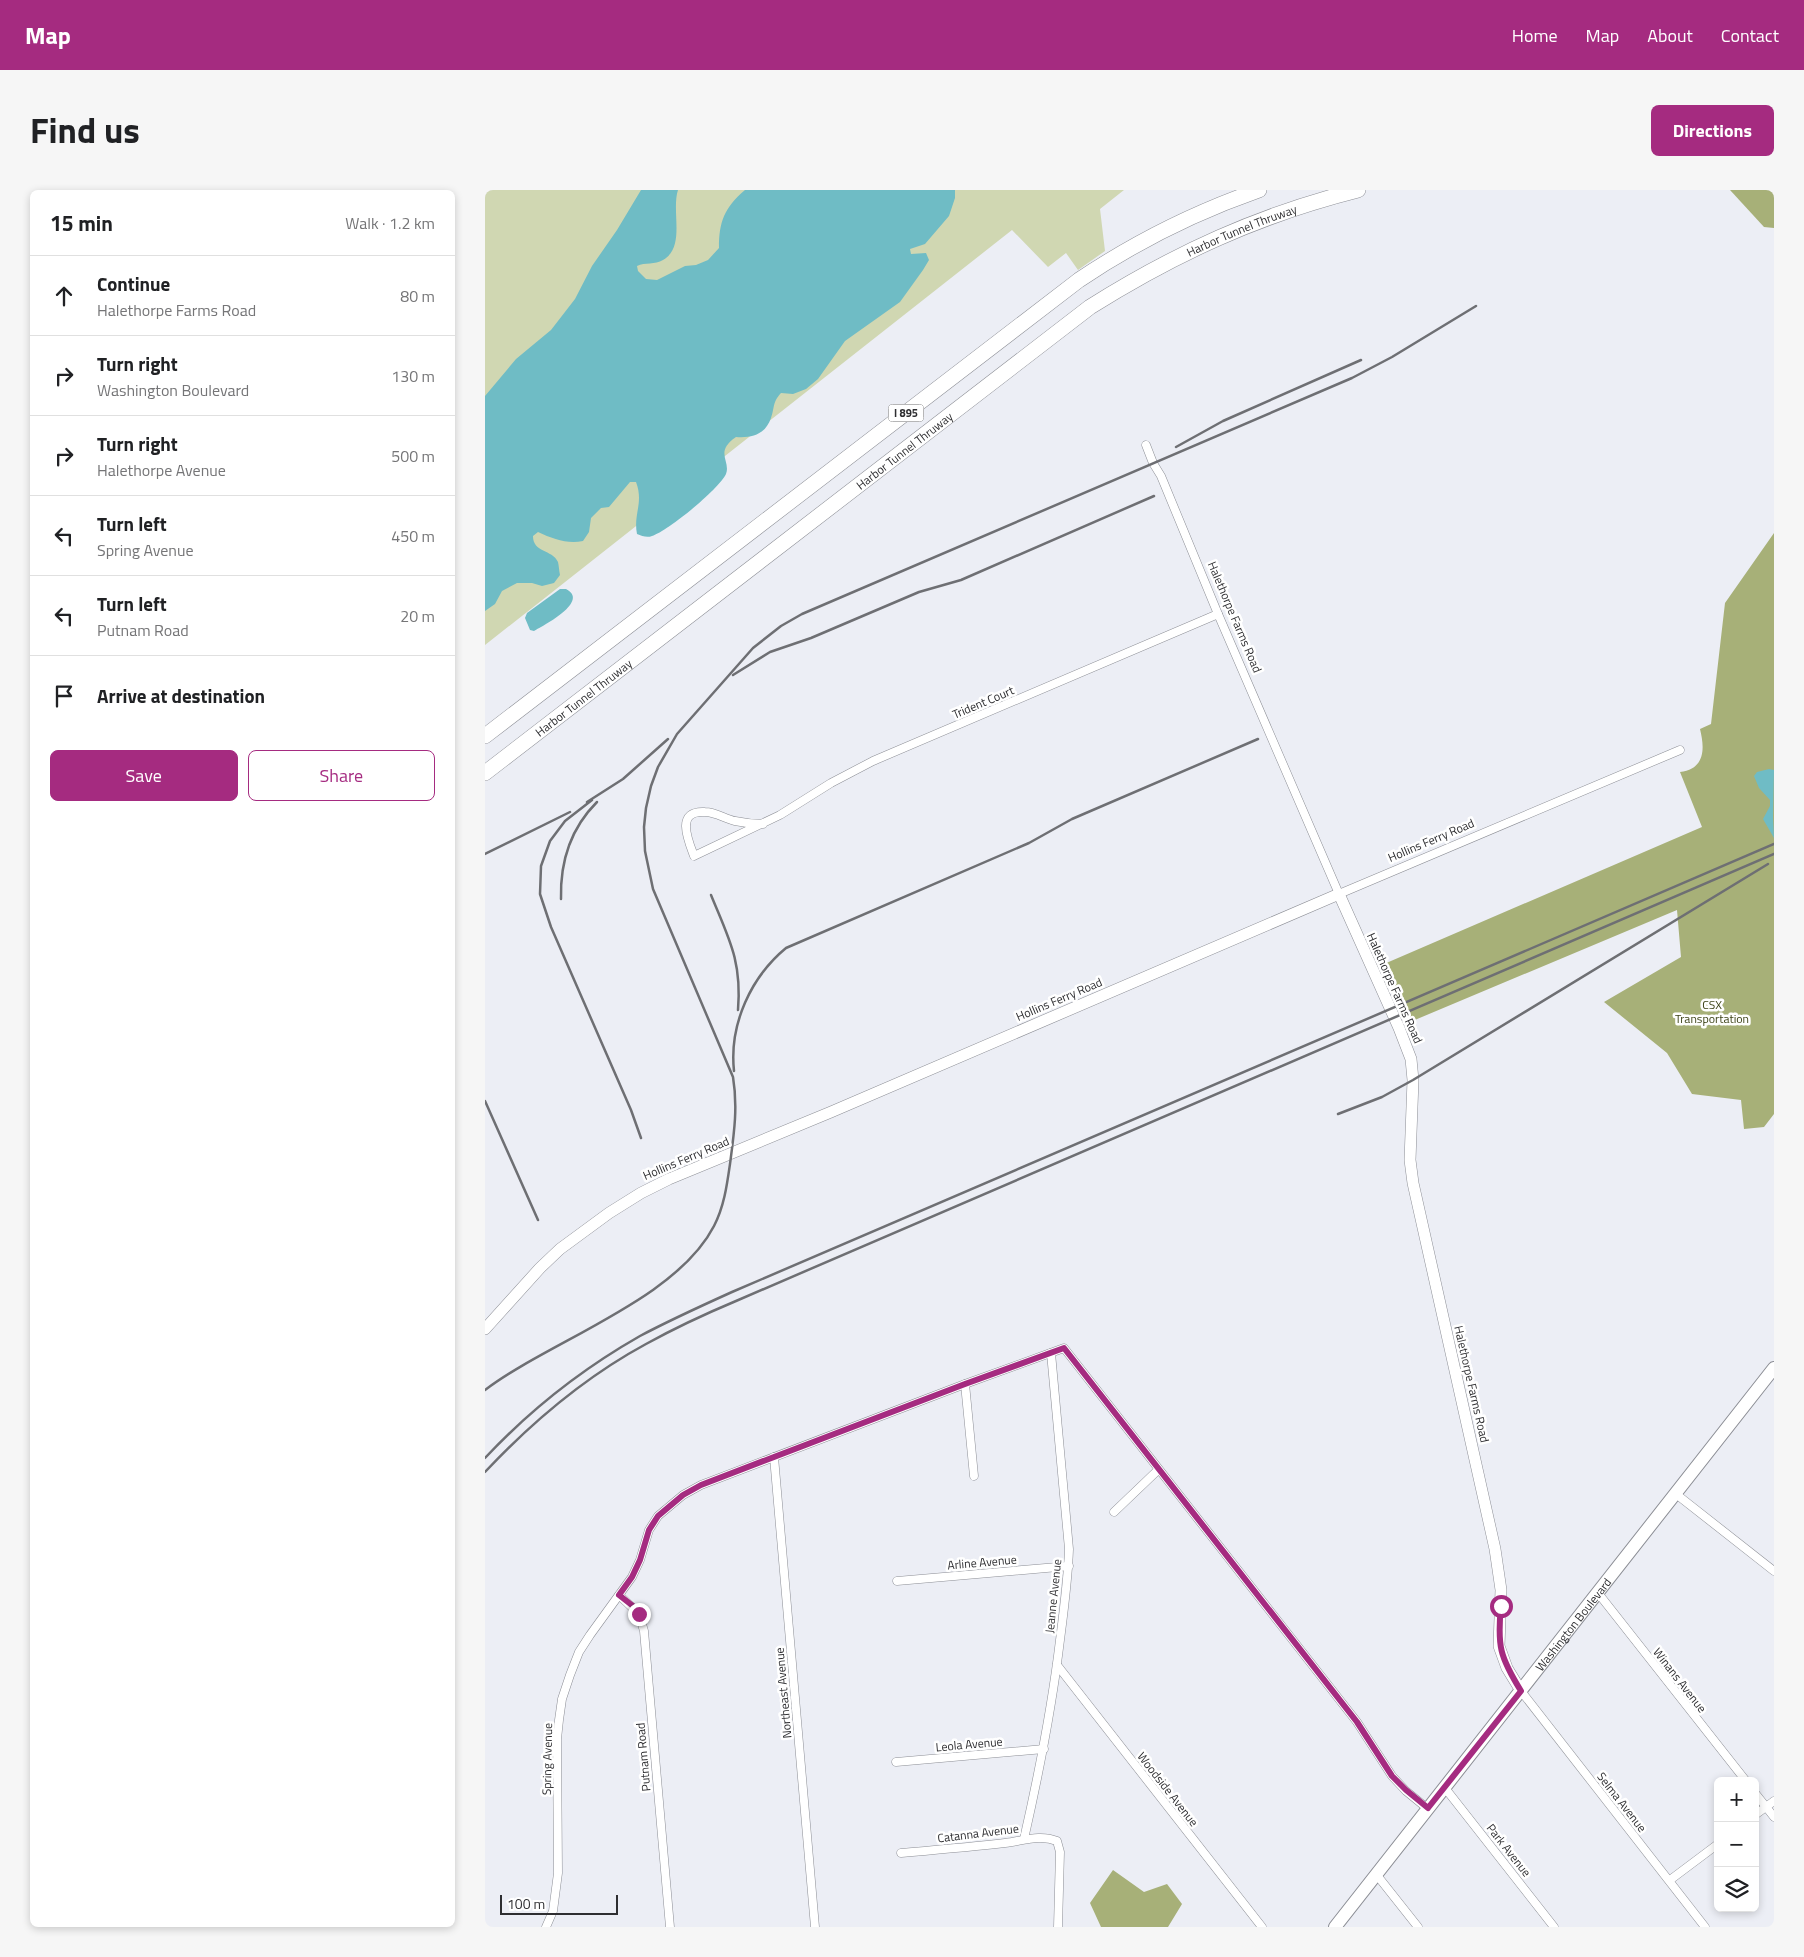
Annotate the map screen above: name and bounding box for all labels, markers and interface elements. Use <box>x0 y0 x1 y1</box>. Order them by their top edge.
text: Map <box>25 17 71 53</box>
text: Home <box>1512 22 1558 49</box>
text: Map <box>1586 22 1619 49</box>
text: About <box>1647 22 1693 49</box>
text: Contact <box>1721 22 1779 49</box>
text: Find us <box>30 103 140 157</box>
button: Directions <box>1651 105 1774 156</box>
street label: Harbor Tunnel Thruway <box>1183 199 1299 261</box>
text: 15 min <box>50 207 113 239</box>
text: Walk · 1.2 km <box>345 211 435 235</box>
text: Continue <box>97 269 170 298</box>
icon: ahead <box>50 282 78 310</box>
text: 80 m <box>400 284 435 308</box>
text: Halethorpe Farms Road <box>97 298 256 322</box>
text: Turn right <box>97 349 178 378</box>
icon: right <box>50 362 78 390</box>
text: 130 m <box>391 364 435 388</box>
text: Washington Boulevard <box>97 378 249 402</box>
road number: I 895 <box>889 404 923 422</box>
street label: Harbor Tunnel Thruway <box>852 407 957 494</box>
text: Turn right <box>97 429 178 458</box>
icon: right <box>50 442 78 470</box>
text: 500 m <box>391 444 435 468</box>
text: Halethorpe Avenue <box>97 458 226 482</box>
text: Turn left <box>97 509 167 538</box>
icon: left <box>50 522 78 550</box>
text: 450 m <box>391 524 435 548</box>
text: Spring Avenue <box>97 538 194 562</box>
street label: Halethorpe Farms Road <box>1203 558 1267 676</box>
text: Turn left <box>97 589 167 618</box>
icon: left <box>50 602 78 630</box>
text: 20 m <box>400 604 435 628</box>
text: Putnam Road <box>97 618 189 642</box>
street label: Harbor Tunnel Thruway <box>531 654 636 741</box>
street label: Trident Court <box>949 680 1017 723</box>
text: Arrive at destination <box>97 681 265 710</box>
icon: arrive <box>50 682 78 710</box>
button: Save <box>50 750 238 801</box>
button: Share <box>248 750 435 801</box>
street label: Hollins Ferry Road <box>1385 813 1477 867</box>
street label: Halethorpe Farms Road <box>1362 930 1428 1046</box>
street label: Hollins Ferry Road <box>1013 972 1105 1026</box>
park label: CSX Transportation <box>1675 995 1749 1028</box>
street label: Hollins Ferry Road <box>640 1131 732 1185</box>
street label: Halethorpe Farms Road <box>1449 1324 1495 1444</box>
street label: Arline Avenue <box>947 1550 1017 1574</box>
street label: Jeanne Avenue <box>1040 1558 1066 1634</box>
street label: Washington Boulevard <box>1530 1573 1616 1675</box>
route start <box>1490 1595 1513 1618</box>
route end <box>628 1603 651 1626</box>
street label: Winans Avenue <box>1649 1643 1711 1717</box>
street label: Northeast Avenue <box>770 1647 796 1739</box>
street label: Putnam Road <box>631 1722 655 1792</box>
street label: Spring Avenue <box>537 1723 557 1795</box>
street label: Leola Avenue <box>935 1732 1003 1756</box>
street label: Woodside Avenue <box>1133 1748 1203 1830</box>
street label: Selma Avenue <box>1592 1768 1652 1836</box>
map controls <box>1714 1777 1759 1912</box>
button: + <box>1714 1777 1759 1822</box>
street label: Catanna Avenue <box>936 1819 1020 1847</box>
street label: Park Avenue <box>1482 1819 1536 1881</box>
button: − <box>1714 1822 1759 1867</box>
button: layers <box>1714 1867 1759 1912</box>
scale bar <box>500 1892 617 1915</box>
text: 100 m <box>507 1893 545 1914</box>

